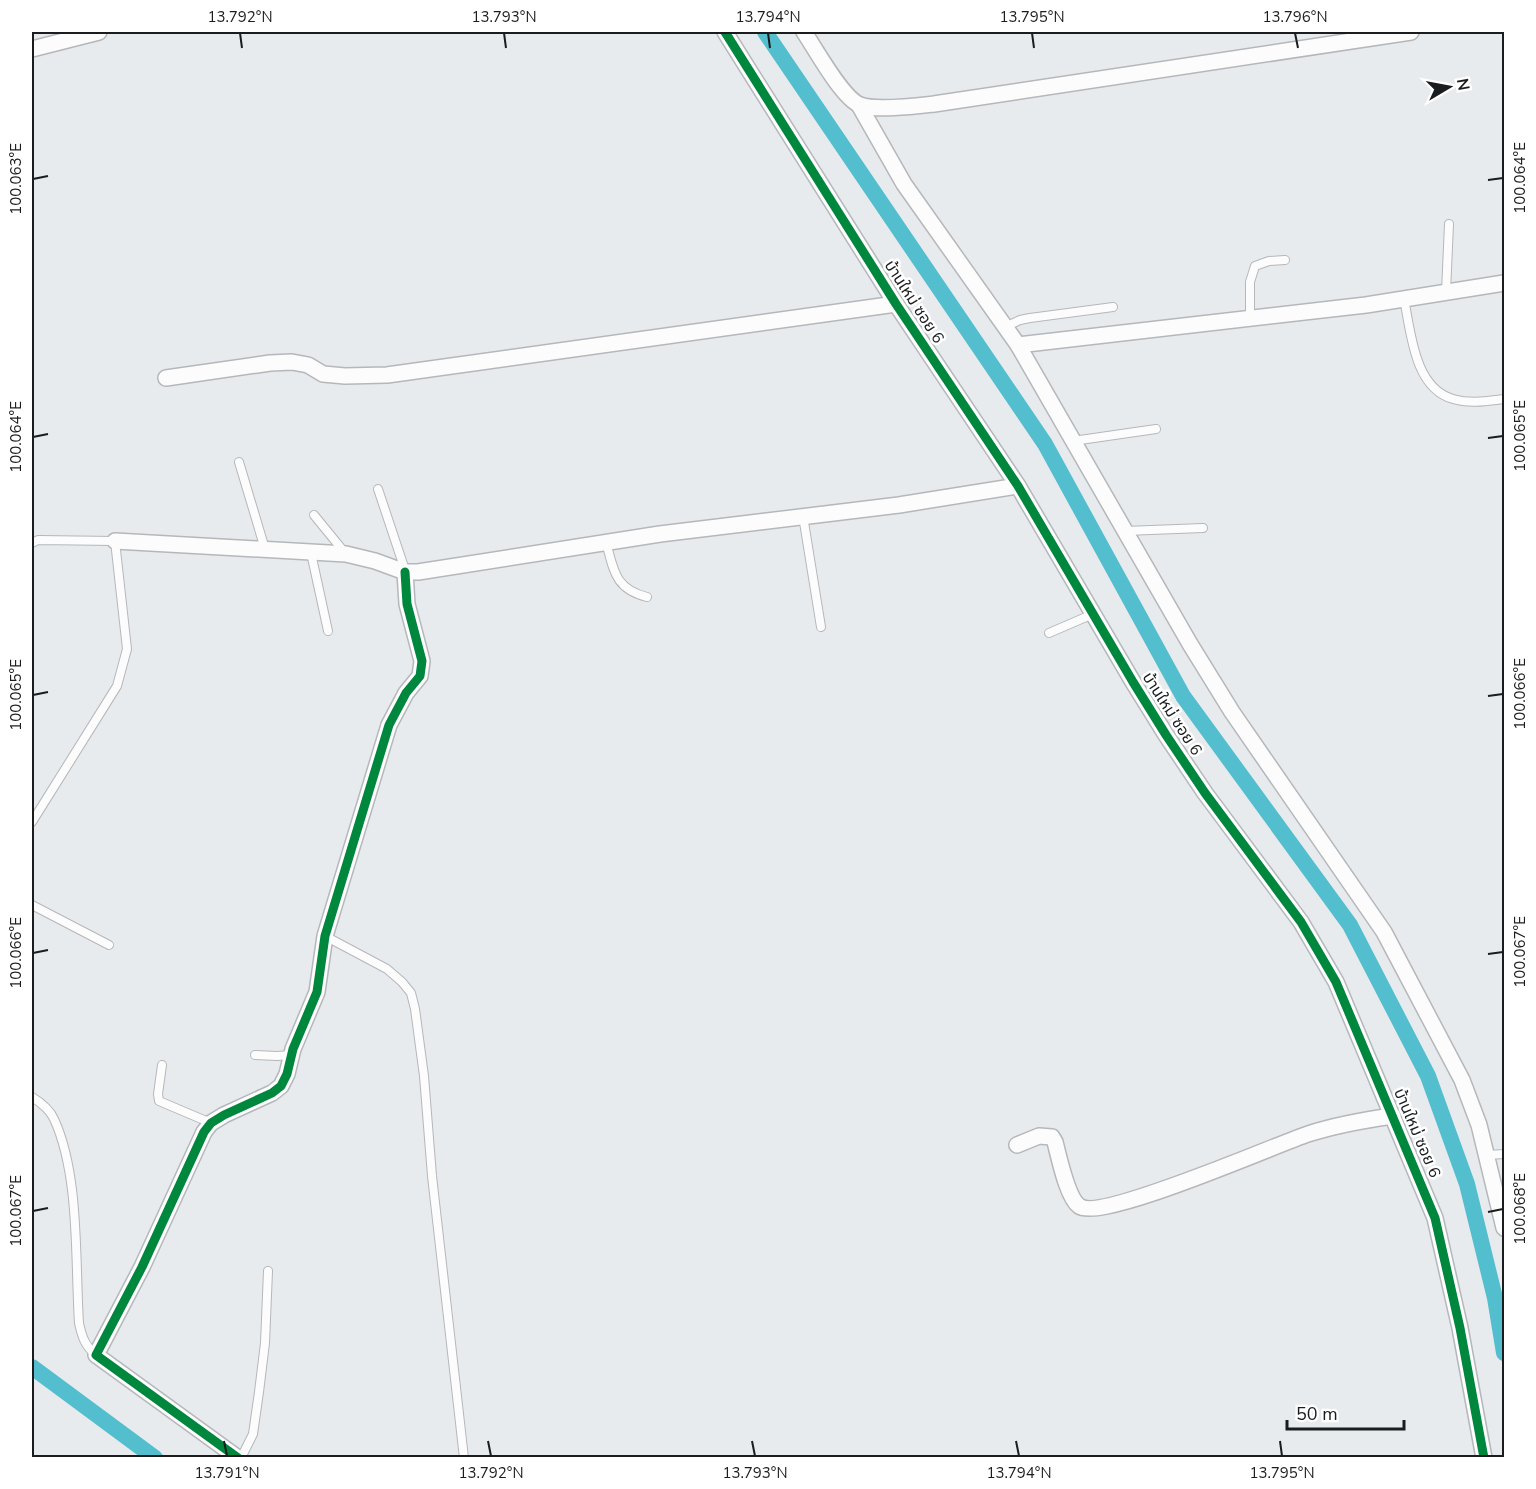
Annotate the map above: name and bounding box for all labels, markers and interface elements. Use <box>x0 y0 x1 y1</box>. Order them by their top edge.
text: 13.792°N <box>207 7 273 27</box>
text: 13.793°N <box>471 7 537 27</box>
text: 13.794°N <box>735 7 801 27</box>
text: 13.795°N <box>999 7 1065 27</box>
text: 13.796°N <box>1262 7 1328 27</box>
north arrow <box>1419 57 1479 117</box>
text: N <box>1451 77 1475 92</box>
text: 100.064°E <box>1510 142 1530 214</box>
text: 100.063°E <box>6 143 26 215</box>
street label: บ้านใหม่ ซอย 6 <box>879 256 949 348</box>
text: 100.065°E <box>1510 400 1530 472</box>
text: 100.064°E <box>6 401 26 473</box>
text: 100.066°E <box>1510 658 1530 730</box>
text: 100.065°E <box>6 659 26 731</box>
street label: บ้านใหม่ ซอย 6 <box>1137 668 1207 760</box>
text: 100.067°E <box>1510 916 1530 988</box>
text: 100.066°E <box>6 917 26 989</box>
street label: บ้านใหม่ ซอย 6 <box>1388 1085 1446 1181</box>
text: 100.068°E <box>1510 1173 1530 1245</box>
text: 100.067°E <box>6 1175 26 1247</box>
scale bar <box>1287 1393 1404 1431</box>
text: 50 m <box>1296 1402 1338 1426</box>
text: 13.791°N <box>194 1463 260 1483</box>
text: 13.792°N <box>458 1463 524 1483</box>
text: 13.793°N <box>722 1463 788 1483</box>
text: 13.794°N <box>986 1463 1052 1483</box>
text: 13.795°N <box>1249 1463 1315 1483</box>

